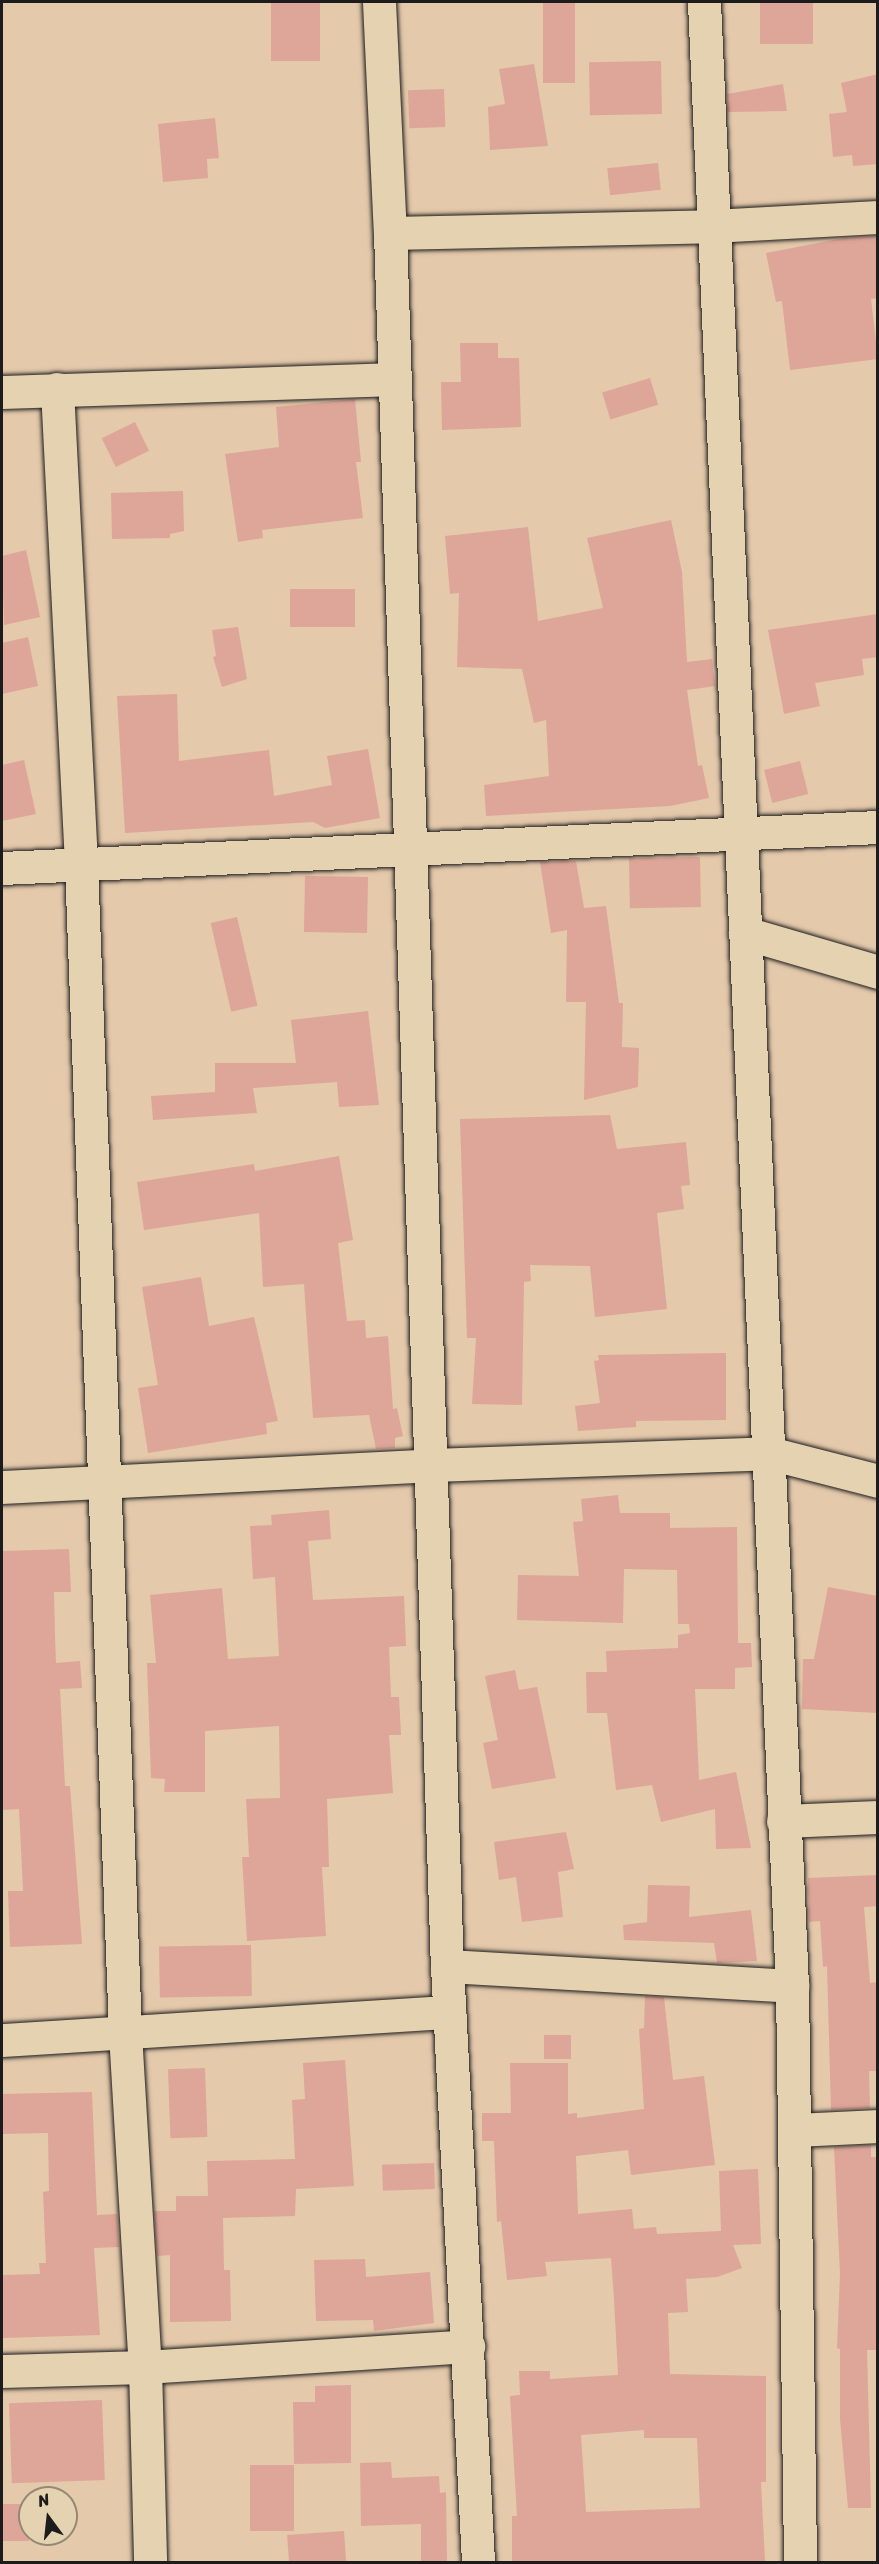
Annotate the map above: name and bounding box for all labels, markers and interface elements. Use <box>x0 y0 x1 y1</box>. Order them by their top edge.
text: N <box>35 2485 53 2516</box>
north arrow <box>18 2486 78 2546</box>

